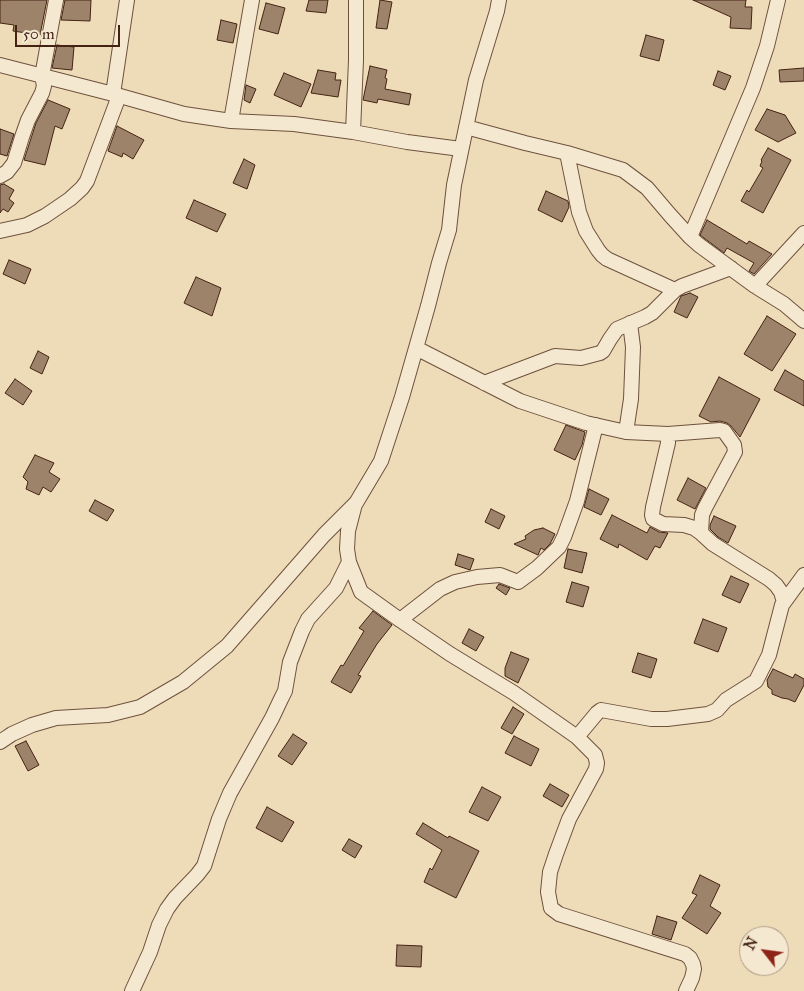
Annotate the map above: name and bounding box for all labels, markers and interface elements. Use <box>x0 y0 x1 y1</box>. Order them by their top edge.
scale bar <box>18 15 122 47</box>
text: 50 m <box>23 25 55 43</box>
north arrow <box>739 926 789 976</box>
text: N <box>741 934 762 953</box>

